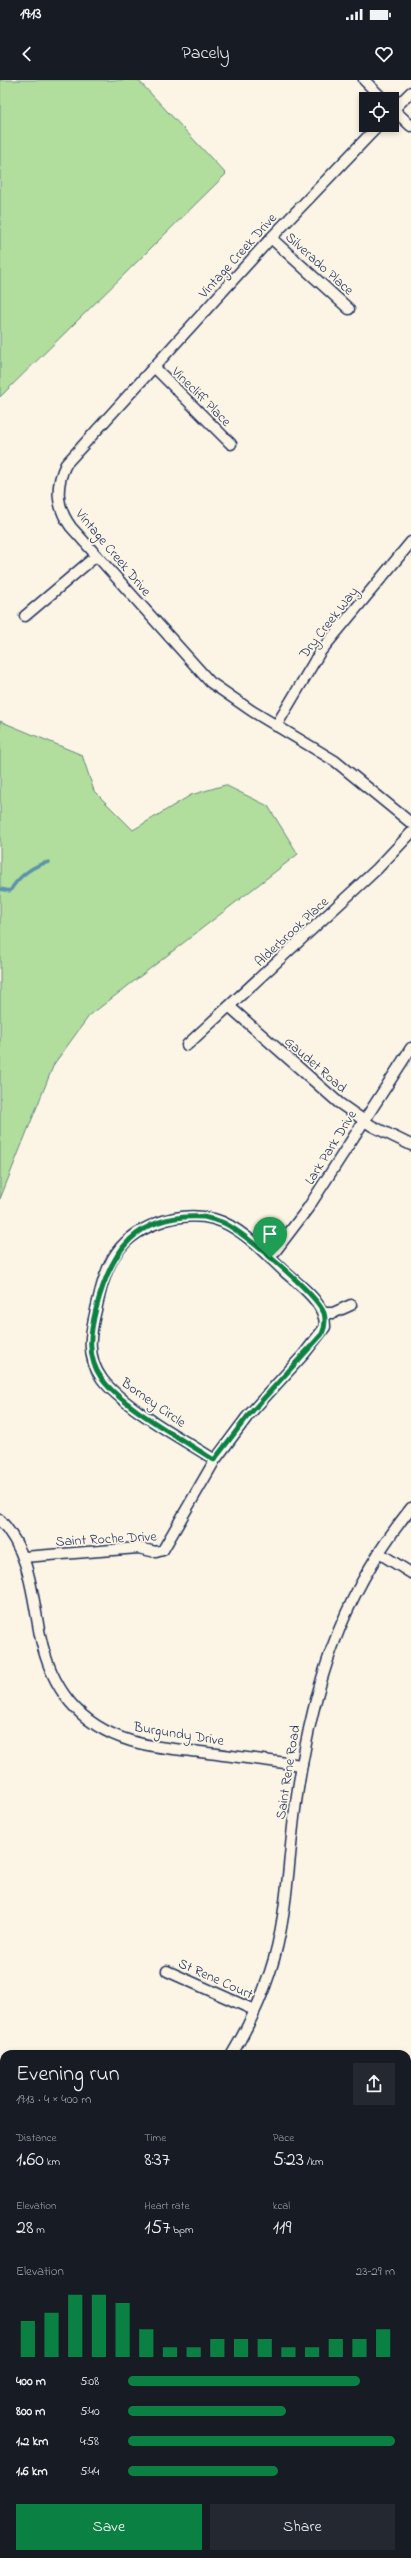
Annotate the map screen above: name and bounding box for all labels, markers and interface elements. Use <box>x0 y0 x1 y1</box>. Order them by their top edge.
text: 19:13 <box>20 3 42 25</box>
text: Pacely <box>181 41 230 67</box>
icon: back <box>16 43 38 65</box>
icon: heart <box>373 43 395 65</box>
map controls <box>359 92 399 132</box>
button: locate <box>359 92 399 132</box>
street label: Vintage Creek Drive <box>193 208 283 305</box>
street label: Silverado Place <box>280 227 359 301</box>
street label: Vinecliff Place <box>165 362 236 432</box>
street label: Vintage Creek Drive <box>69 504 156 602</box>
street label: Dry Creek Way <box>294 582 365 665</box>
street label: Alderbrook Place <box>250 892 334 972</box>
street label: Gaudet Road <box>279 1032 351 1098</box>
street label: Lark Park Drive <box>300 1106 363 1189</box>
pin <box>253 1217 287 1258</box>
icon: arrive <box>259 1223 281 1245</box>
street label: Borney Circle <box>115 1373 190 1435</box>
street label: Saint Roche Drive <box>55 1526 158 1553</box>
street label: Burgundy Drive <box>131 1717 226 1753</box>
street label: Saint Rene Road <box>271 1723 306 1821</box>
street label: St Rene Court <box>175 1954 256 2005</box>
text: Evening run <box>16 2059 120 2091</box>
button: share <box>353 2063 395 2105</box>
text: 19:13 · 4 × 400 m <box>16 2090 91 2109</box>
text: Distance <box>16 2130 57 2146</box>
text: Time <box>144 2130 166 2146</box>
text: Pace <box>273 2130 294 2146</box>
text: 1.60 <box>16 2146 44 2175</box>
text: 8:37 <box>144 2146 170 2175</box>
text: 5:23 <box>273 2146 304 2175</box>
text: km <box>44 2154 60 2170</box>
text: /km <box>304 2154 324 2170</box>
text: Elevation <box>16 2198 56 2214</box>
text: Heart rate <box>144 2198 189 2214</box>
text: kcal <box>273 2198 290 2214</box>
text: 28 <box>16 2214 33 2243</box>
text: 157 <box>144 2214 170 2243</box>
text: 119 <box>273 2214 291 2243</box>
text: m <box>33 2222 45 2238</box>
text: bpm <box>170 2222 193 2238</box>
text: Elevation <box>16 2262 64 2281</box>
text: 23–29 m <box>356 2262 395 2281</box>
text: 400 m <box>16 2372 46 2391</box>
text: 5:08 <box>80 2372 99 2391</box>
text: 800 m <box>16 2402 45 2421</box>
text: 5:40 <box>80 2402 100 2421</box>
text: 1.2 km <box>16 2432 48 2451</box>
text: 4:58 <box>80 2432 99 2451</box>
text: 1.6 km <box>16 2462 48 2481</box>
text: 5:44 <box>80 2462 99 2481</box>
button: Save <box>16 2504 202 2550</box>
button: Share <box>210 2504 395 2550</box>

